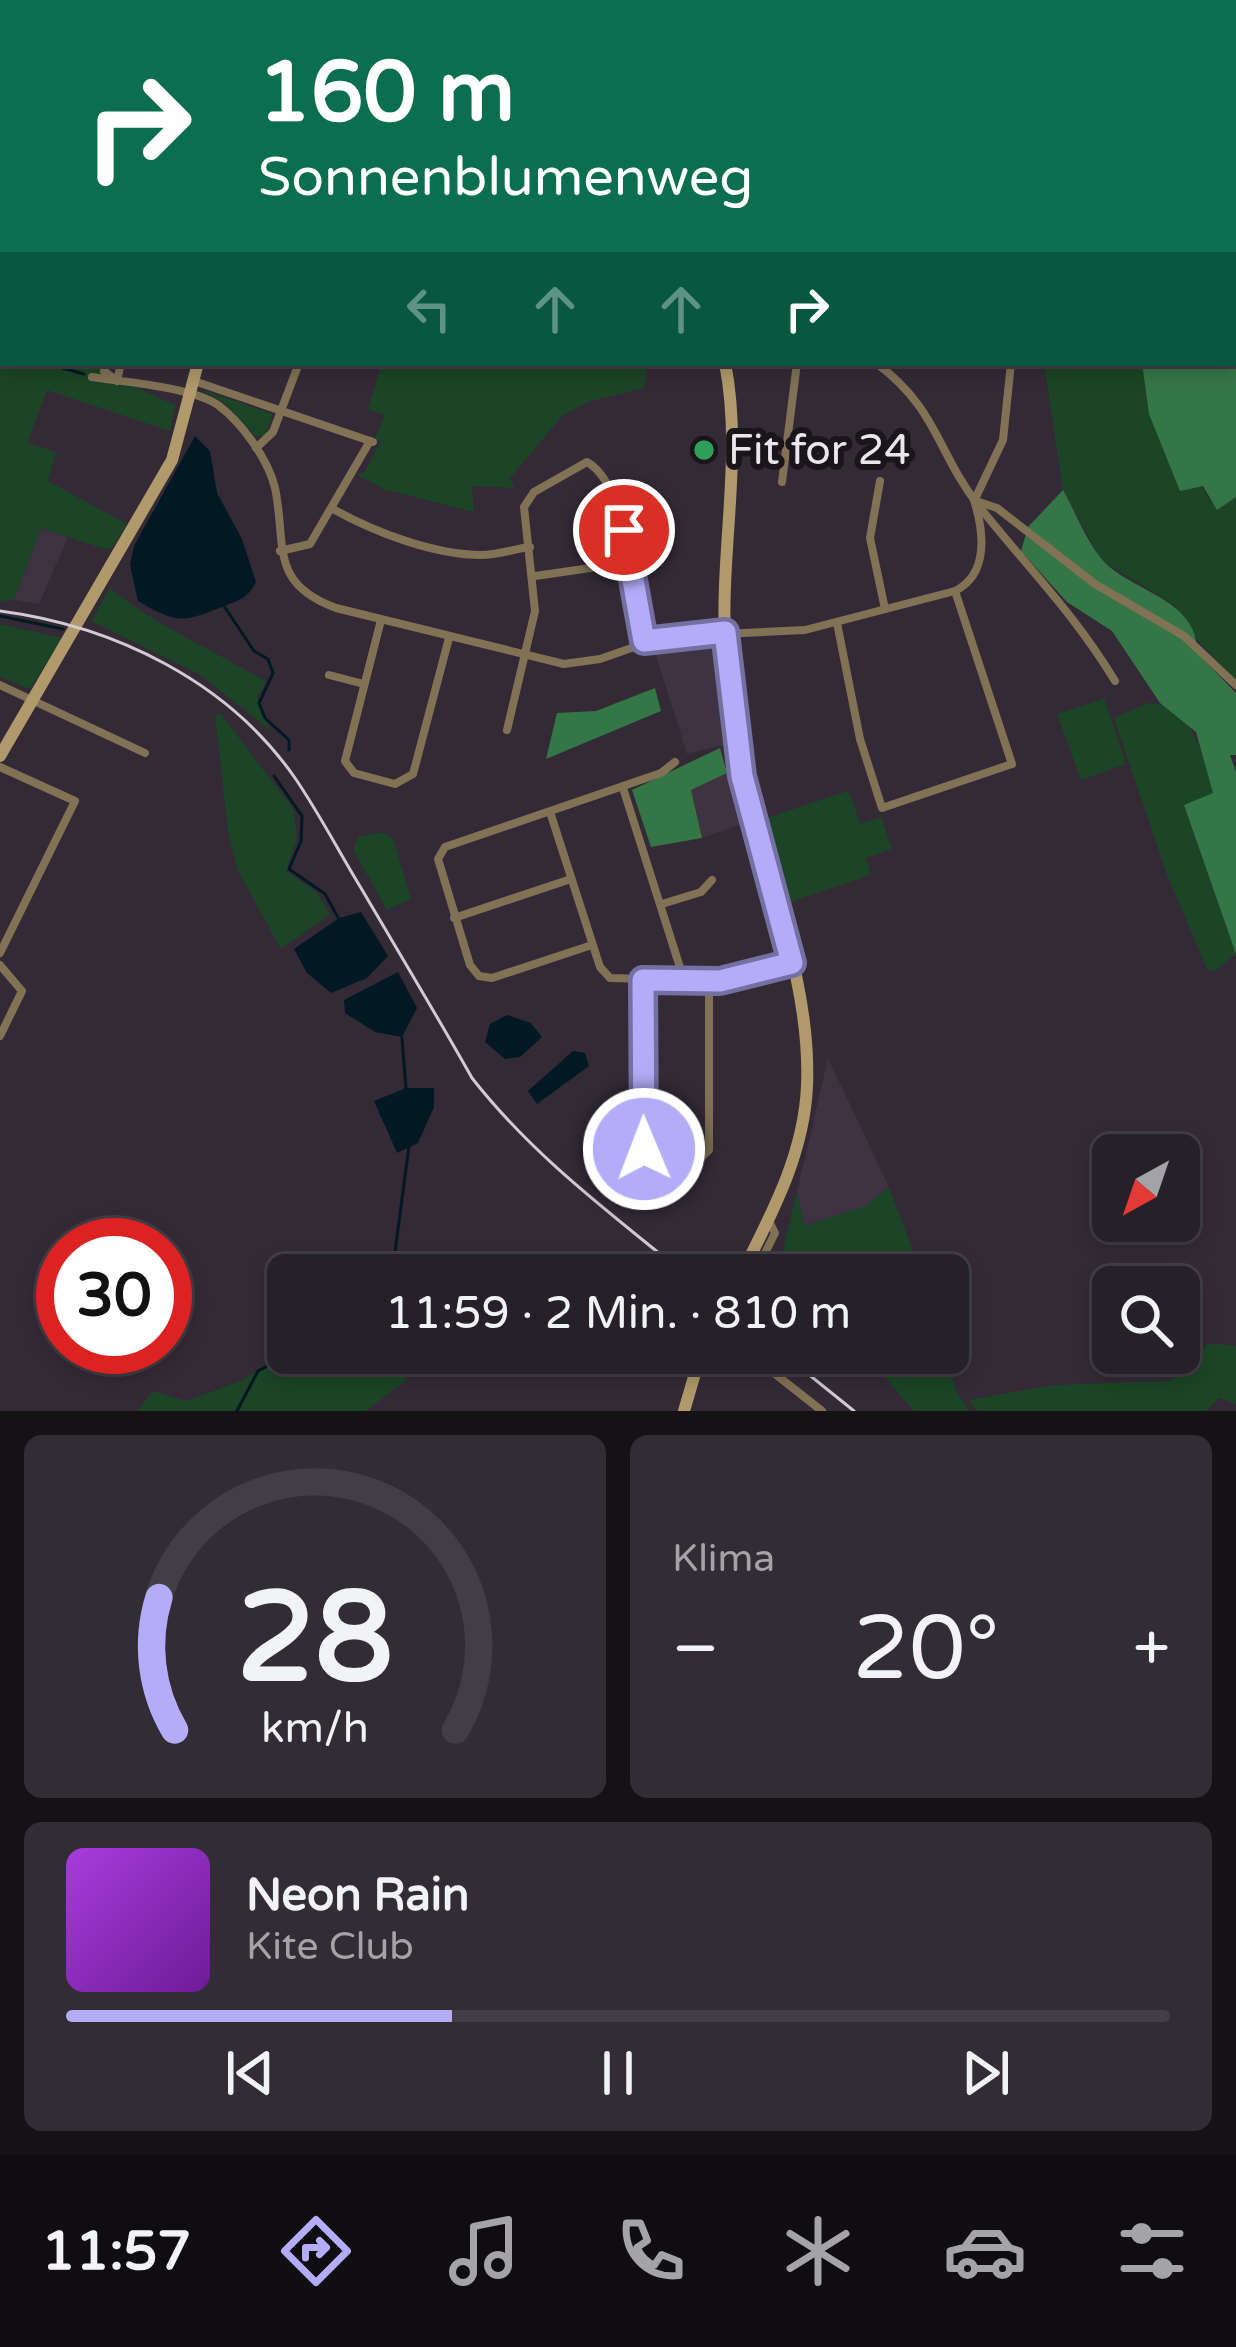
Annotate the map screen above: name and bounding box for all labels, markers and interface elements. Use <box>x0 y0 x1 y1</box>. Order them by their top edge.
text: 160 m <box>258 43 515 144</box>
icon: right <box>60 48 216 204</box>
text: Sonnenblumenweg <box>258 145 753 210</box>
icon: left <box>396 276 462 342</box>
icon: ahead <box>522 276 588 342</box>
icon: ahead <box>648 276 714 342</box>
icon: right <box>774 276 840 342</box>
place label: Fit for 24 <box>728 425 911 476</box>
marker: Fit for 24 <box>691 437 717 463</box>
pin <box>573 479 675 581</box>
icon: arrive <box>591 497 657 563</box>
position arrow <box>581 1086 707 1212</box>
north arrow <box>1092 1134 1200 1242</box>
map controls <box>1092 1134 1200 1374</box>
speed limit sign: 30 <box>36 1218 192 1374</box>
button: search <box>1092 1266 1200 1374</box>
text: 11:59 · 2 Min. · 810 m <box>385 1287 851 1341</box>
text: Klima <box>672 1535 775 1582</box>
text: 28 <box>237 1564 393 1715</box>
text: 20° <box>852 1595 999 1704</box>
text: − <box>672 1609 719 1689</box>
text: + <box>1133 1609 1170 1689</box>
text: km/h <box>261 1702 369 1753</box>
text: Neon Rain <box>246 1869 469 1923</box>
text: Kite Club <box>246 1923 414 1970</box>
icon: previous <box>217 2040 283 2106</box>
icon: pause <box>585 2040 651 2106</box>
icon: next <box>953 2040 1019 2106</box>
icon: directions <box>274 2209 358 2293</box>
icon: music <box>442 2209 526 2293</box>
icon: phone <box>609 2209 693 2293</box>
icon: climate <box>776 2209 860 2293</box>
icon: car <box>943 2209 1027 2293</box>
icon: filters <box>1110 2209 1194 2293</box>
text: 11:57 <box>42 2219 191 2284</box>

